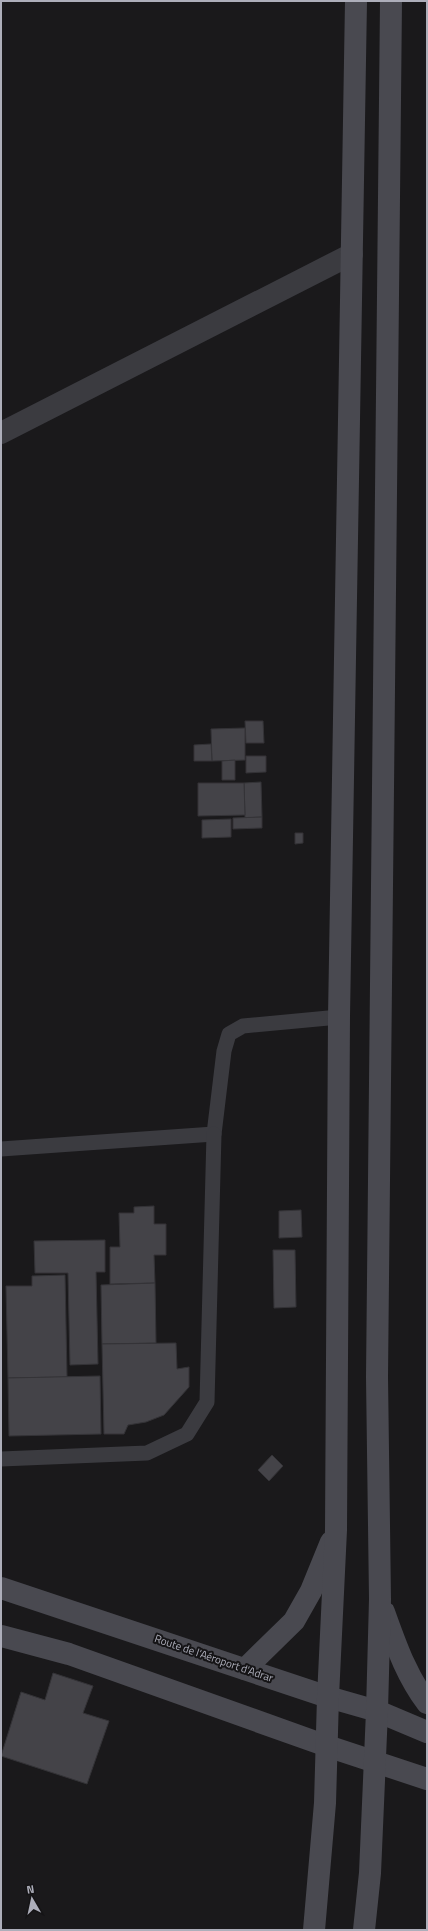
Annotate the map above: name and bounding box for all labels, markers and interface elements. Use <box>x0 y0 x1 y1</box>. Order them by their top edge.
street label: Route de l'Aéroport d'Adrar <box>152 1630 276 1686</box>
north arrow <box>12 1879 52 1919</box>
text: N <box>25 1881 35 1898</box>

